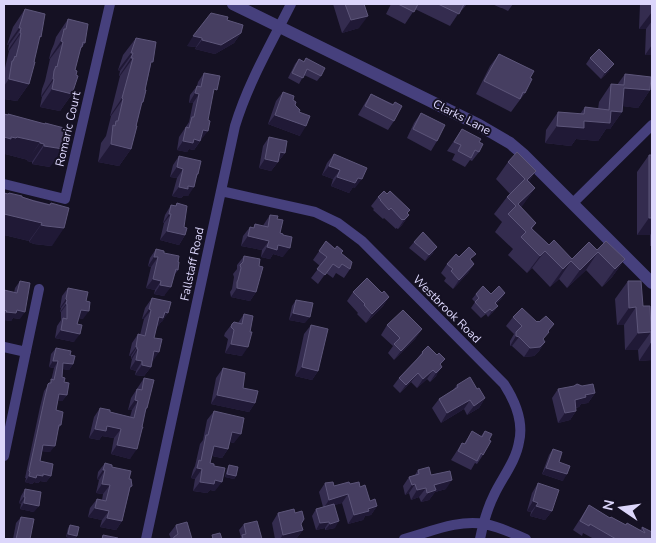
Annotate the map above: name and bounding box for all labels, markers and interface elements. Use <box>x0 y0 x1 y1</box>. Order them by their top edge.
street label: Romaric Court <box>52 89 85 168</box>
street label: Clarks Lane <box>430 96 494 138</box>
street label: Fallstaff Road <box>176 226 208 302</box>
street label: Westbrook Road <box>409 271 485 347</box>
north arrow <box>596 483 646 533</box>
text: N <box>598 498 619 512</box>

